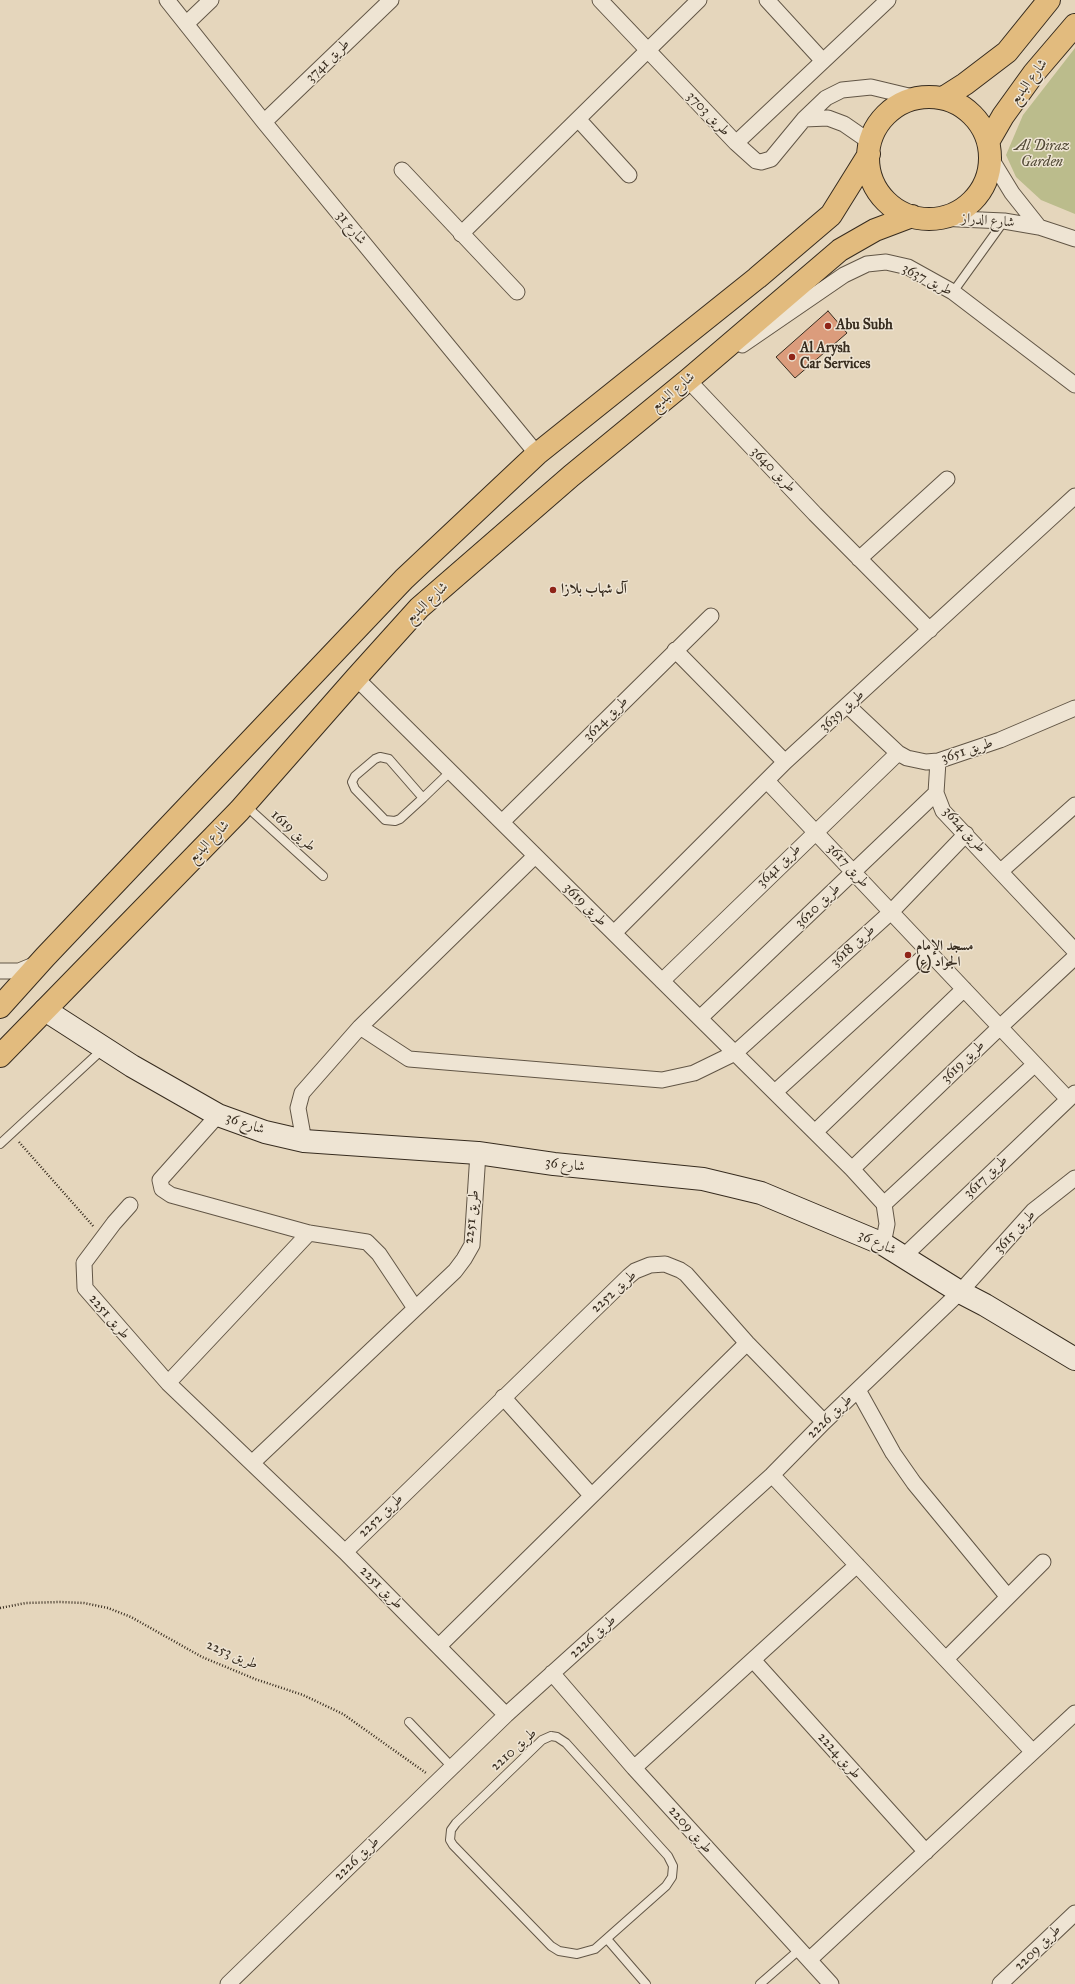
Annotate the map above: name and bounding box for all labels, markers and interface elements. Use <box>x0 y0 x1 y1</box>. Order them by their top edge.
street label: طريق 3741 <box>302 36 354 86</box>
street label: شارع البديع <box>1007 56 1051 108</box>
street label: طريق 3703 <box>683 88 733 140</box>
park label: Al Diraz Garden <box>1014 139 1070 172</box>
street label: شارع 31 <box>332 208 370 248</box>
street label: شارع الدراز <box>961 210 1015 232</box>
street label: طريق 3637 <box>899 260 955 300</box>
place label: Abu Subh <box>836 318 893 334</box>
marker: Abu Subh <box>823 321 833 331</box>
place label: Al Arysh Car Services <box>800 341 870 374</box>
marker: Al Arysh Car Services <box>787 352 797 362</box>
street label: شارع البديع <box>648 369 698 415</box>
street label: طريق 3640 <box>747 444 799 496</box>
street label: شارع البديع <box>402 579 452 627</box>
place label: آل شهاب بلازا <box>561 582 627 598</box>
marker: آل شهاب بلازا <box>548 585 558 595</box>
street label: طريق 3639 <box>816 687 868 735</box>
street label: طريق 3624 <box>580 693 632 745</box>
street label: طريق 3651 <box>939 735 995 767</box>
street label: طريق 3624 <box>939 804 989 856</box>
street label: طريق 1619 <box>267 807 319 855</box>
street label: شارع البديع <box>185 817 233 867</box>
street label: طريق 3617 <box>823 840 873 892</box>
street label: طريق 3641 <box>753 841 805 891</box>
street label: طريق 3619 <box>560 880 610 930</box>
street label: طريق 3620 <box>792 880 844 932</box>
street label: طريق 3618 <box>827 922 879 970</box>
place label: مسجد الإمام الجواد (ع) <box>916 939 973 972</box>
marker: مسجد الإمام الجواد (ع) <box>903 950 913 960</box>
street label: طريق 3619 <box>938 1037 988 1087</box>
street label: شارع 36 <box>223 1110 267 1138</box>
street label: طريق 3617 <box>961 1152 1011 1202</box>
street label: شارع 36 <box>544 1154 586 1176</box>
street label: طريق 2251 <box>461 1189 483 1245</box>
street label: طريق 3615 <box>991 1207 1039 1257</box>
street label: شارع 36 <box>855 1227 899 1259</box>
street label: طريق 2252 <box>588 1267 640 1317</box>
street label: طريق 2251 <box>85 1291 133 1343</box>
street label: طريق 2226 <box>804 1391 856 1443</box>
street label: طريق 2252 <box>355 1491 407 1541</box>
street label: طريق 2251 <box>356 1563 406 1613</box>
street label: طريق 2226 <box>566 1612 620 1662</box>
street label: طريق 2253 <box>204 1637 260 1673</box>
street label: طريق 2210 <box>488 1725 540 1775</box>
street label: طريق 2224 <box>814 1729 864 1783</box>
street label: طريق 2209 <box>664 1803 716 1857</box>
street label: طريق 2226 <box>331 1833 383 1885</box>
street label: طريق 2209 <box>1011 1922 1065 1974</box>

